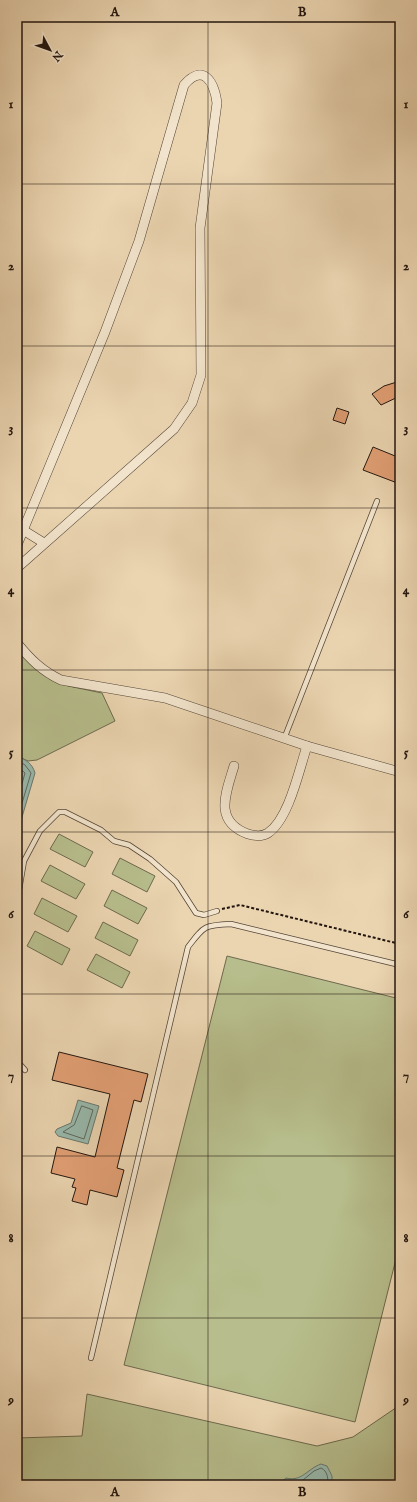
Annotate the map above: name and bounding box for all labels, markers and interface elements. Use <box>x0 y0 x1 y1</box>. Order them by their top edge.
text: A <box>110 4 121 21</box>
text: B <box>298 4 307 21</box>
north arrow <box>30 30 70 70</box>
text: N <box>48 47 66 64</box>
text: 1 <box>9 96 14 113</box>
text: 1 <box>404 96 409 113</box>
text: 2 <box>8 258 14 275</box>
text: 2 <box>403 258 409 275</box>
text: 3 <box>9 420 14 437</box>
text: 3 <box>404 420 409 437</box>
text: 4 <box>8 582 15 599</box>
text: 4 <box>403 582 410 599</box>
text: 5 <box>9 744 14 761</box>
text: 5 <box>404 744 409 761</box>
text: 6 <box>8 906 14 923</box>
text: 6 <box>403 906 409 923</box>
text: 7 <box>8 1068 14 1085</box>
text: 7 <box>403 1068 409 1085</box>
text: 8 <box>8 1230 14 1247</box>
text: 8 <box>403 1230 409 1247</box>
text: 9 <box>7 1392 14 1409</box>
text: 9 <box>402 1392 409 1409</box>
text: A <box>110 1484 121 1501</box>
text: B <box>298 1484 307 1501</box>

